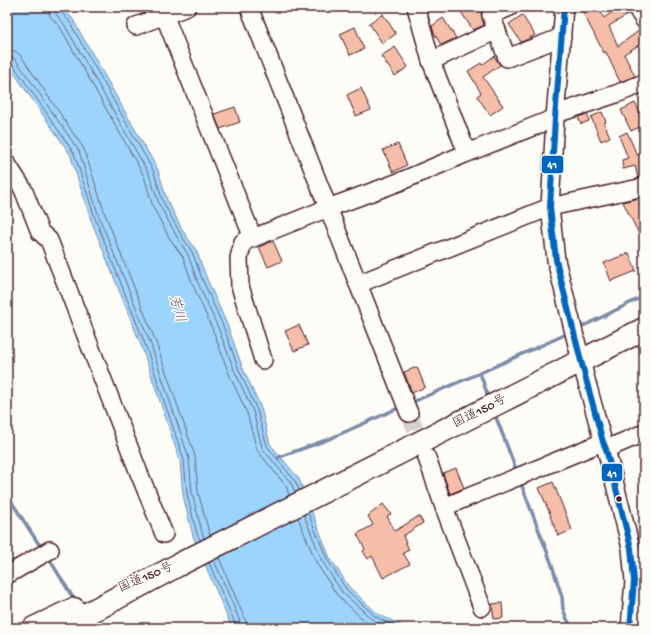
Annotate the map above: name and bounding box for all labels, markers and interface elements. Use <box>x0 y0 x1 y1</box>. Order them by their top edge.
line badge: 41 <box>541 155 564 174</box>
text: 41 <box>546 160 557 172</box>
water label: 芳川 <box>164 293 189 325</box>
street label: 国道150号 <box>450 391 509 432</box>
line badge: 41 <box>601 463 623 482</box>
text: 41 <box>606 469 617 481</box>
unlabelled marker <box>614 494 624 504</box>
street label: 国道150号 <box>116 559 176 596</box>

